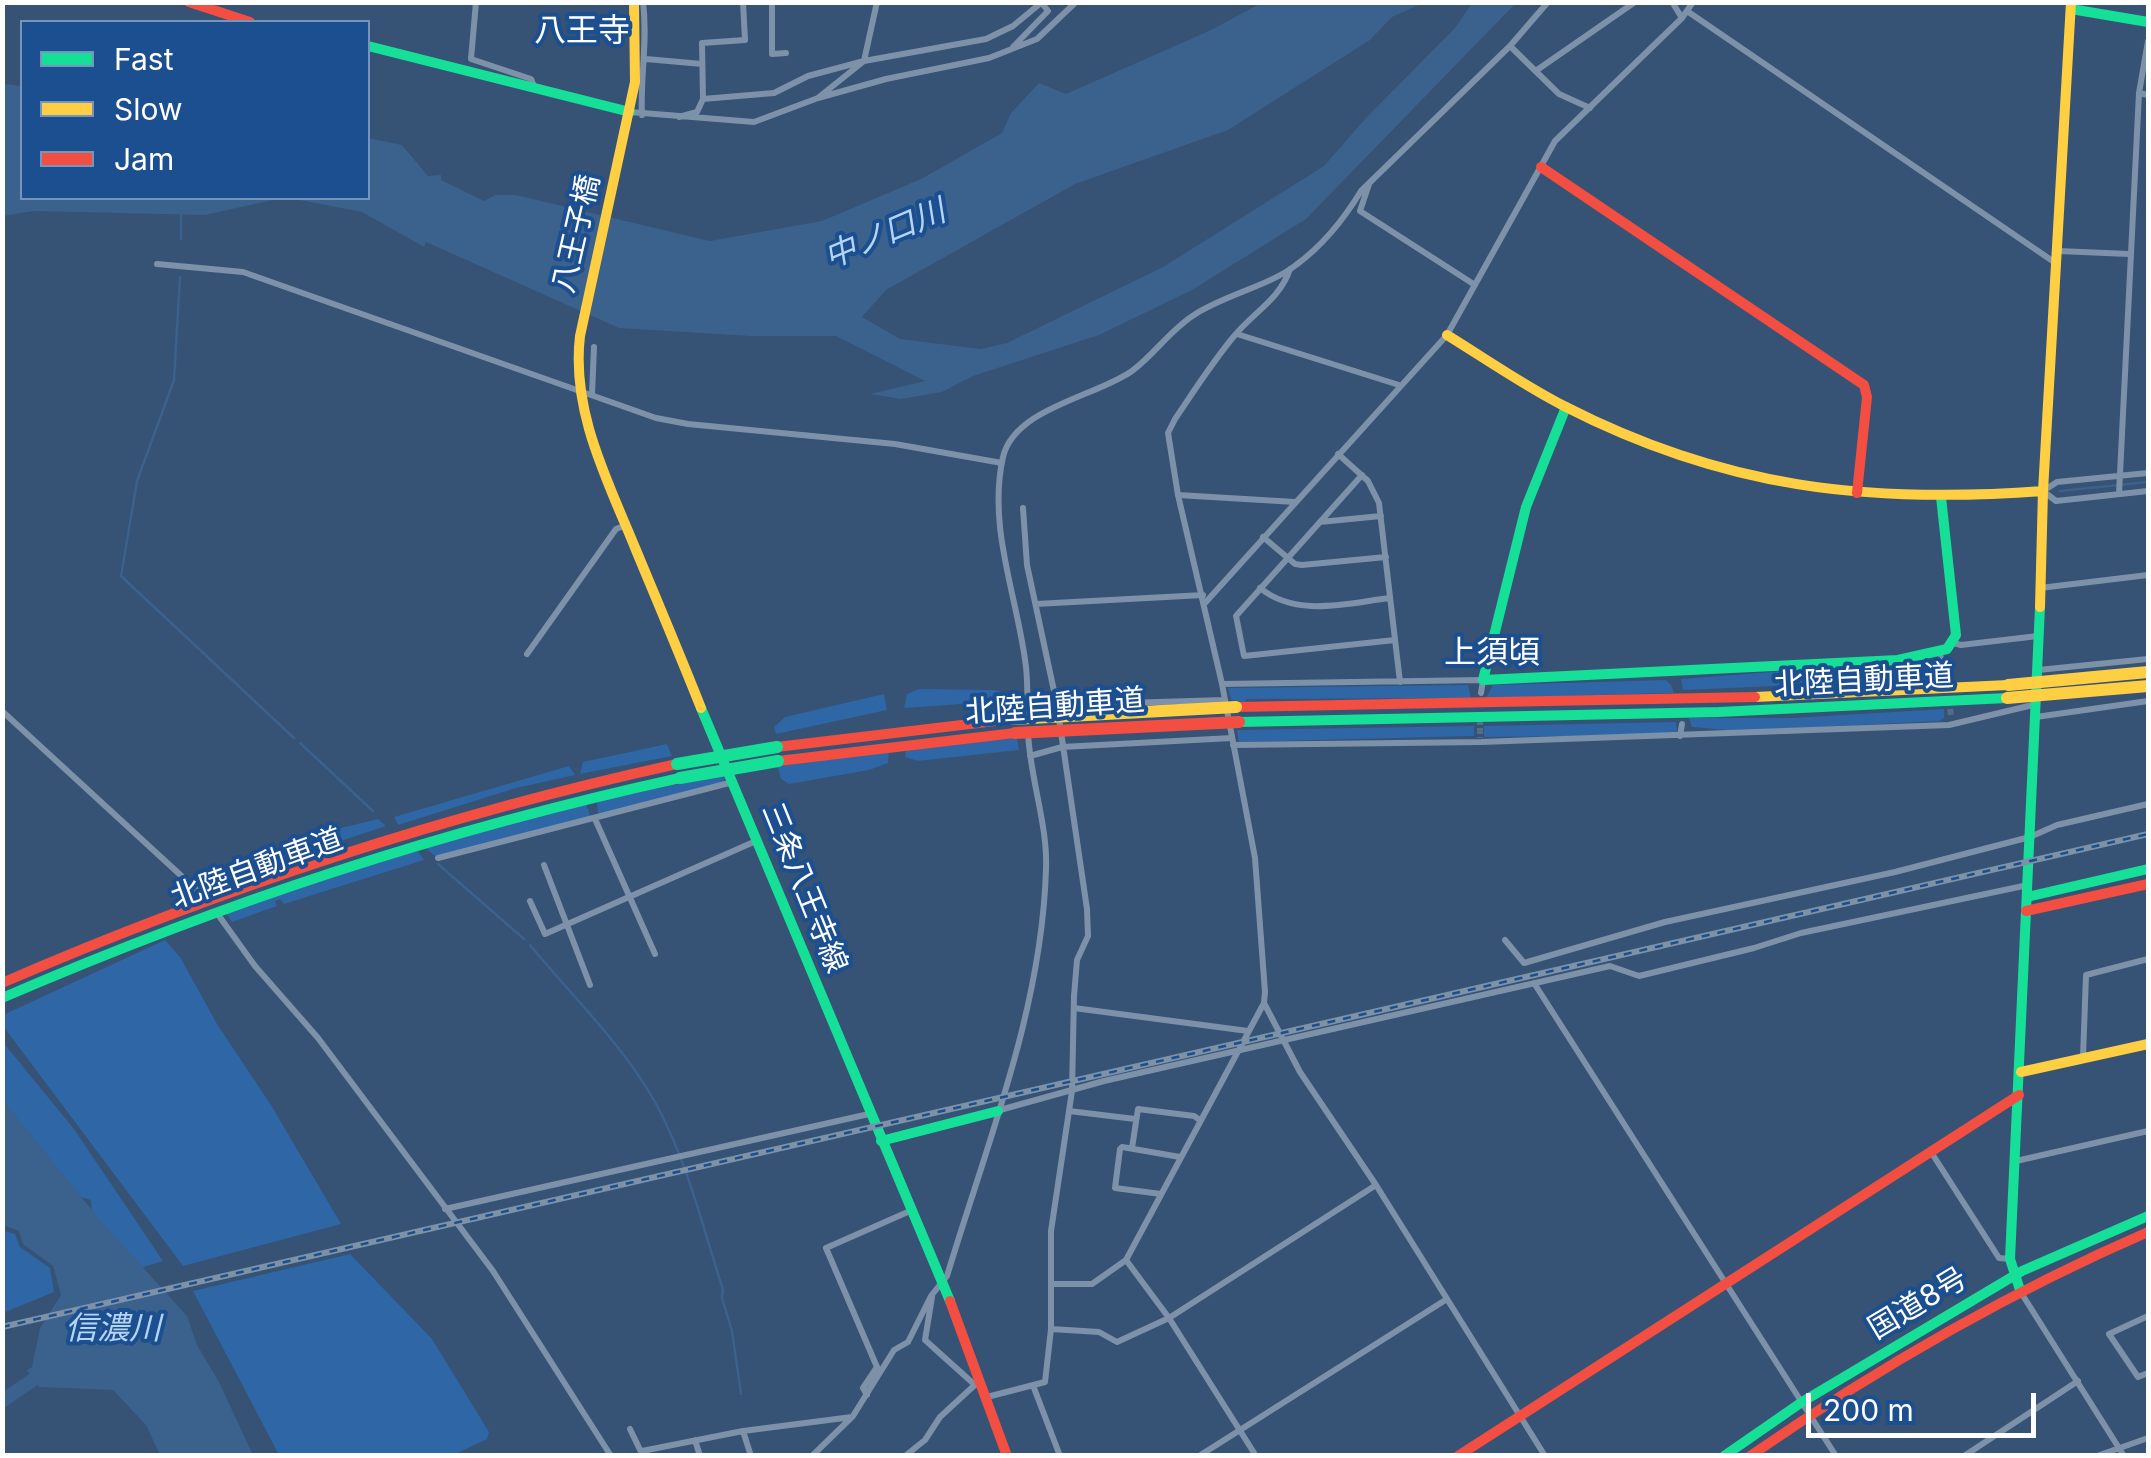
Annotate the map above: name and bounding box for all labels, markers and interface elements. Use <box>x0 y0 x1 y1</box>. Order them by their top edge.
district label: 八王寺 <box>534 12 630 50</box>
legend <box>20 20 370 200</box>
text: Fast <box>114 41 173 77</box>
text: Slow <box>114 91 183 127</box>
text: Jam <box>114 141 174 177</box>
street label: 八王子橋 <box>546 171 608 297</box>
water label: 中ノ口川 <box>819 192 951 278</box>
district label: 上須頃 <box>1444 634 1540 672</box>
street label: 北陸自動車道 <box>1773 658 1955 704</box>
street label: 北陸自動車道 <box>964 683 1146 731</box>
street label: 三条八王寺線 <box>754 798 854 978</box>
street label: 北陸自動車道 <box>166 821 348 917</box>
street label: 国道8号 <box>1862 1261 1974 1347</box>
water label: 信濃川 <box>65 1310 161 1348</box>
scale bar <box>1811 1373 2041 1435</box>
text: 200 m <box>1823 1392 1914 1428</box>

